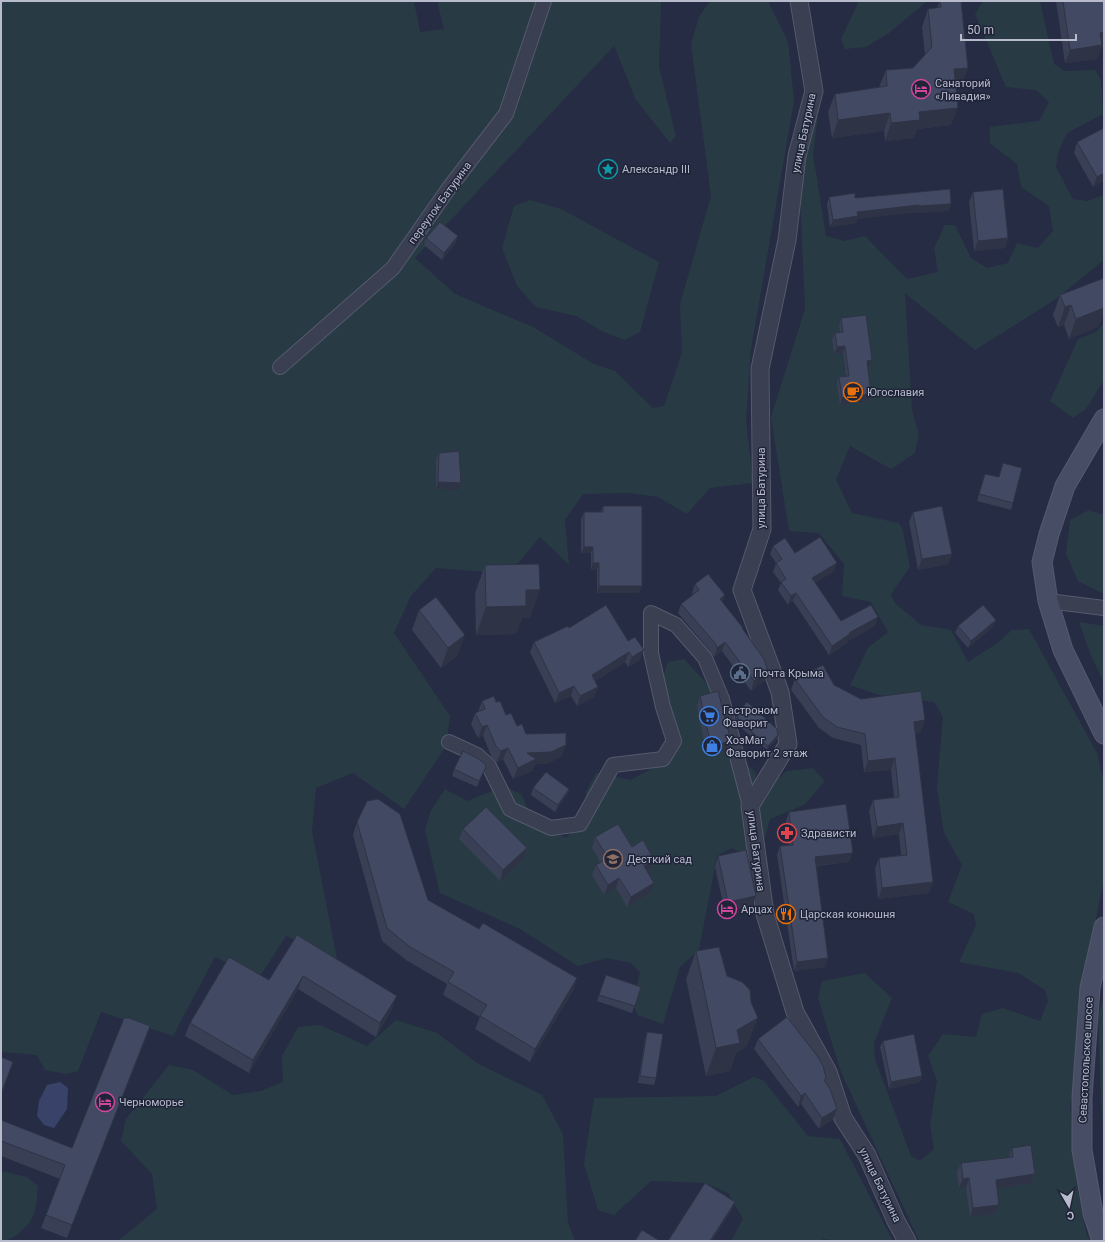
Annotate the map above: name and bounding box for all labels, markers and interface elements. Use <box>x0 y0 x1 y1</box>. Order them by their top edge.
scale bar <box>961 16 1076 42</box>
text: 50 m <box>967 23 994 37</box>
place label: Санаторий «Ливадия» <box>935 77 991 103</box>
hotel icon: Санаторий «Ливадия» <box>910 78 932 100</box>
street label: улица Батурина <box>789 92 819 174</box>
place icon: Александр III <box>597 158 619 180</box>
street label: переулок Батурина <box>406 159 474 247</box>
place label: Александр III <box>622 163 690 176</box>
cafe icon: Югославия <box>842 381 864 403</box>
place label: Югославия <box>867 386 924 399</box>
street label: улица Батурина <box>755 447 768 529</box>
public building icon: Почта Крыма <box>729 662 751 684</box>
place label: Почта Крыма <box>754 667 824 680</box>
place label: Гастроном Фаворит <box>723 704 778 730</box>
supermarket icon: Гастроном Фаворит <box>698 705 720 727</box>
place label: ХозМаг Фаворит 2 этаж <box>726 734 808 760</box>
shop icon: ХозМаг Фаворит 2 этаж <box>701 735 723 757</box>
street label: улица Батурина <box>745 810 767 892</box>
pharmacy icon: Здрависти <box>776 822 798 844</box>
place label: Здрависти <box>801 827 856 840</box>
school or university icon: Десткий сад <box>602 848 624 870</box>
place label: Десткий сад <box>627 853 692 866</box>
hotel icon: Арцах <box>716 898 738 920</box>
place label: Арцах <box>741 903 773 916</box>
restaurant icon: Царская конюшня <box>775 903 797 925</box>
place label: Царская конюшня <box>800 908 895 921</box>
street label: Севастопольское шоссе <box>1076 996 1096 1123</box>
hotel icon: Черноморье <box>94 1091 116 1113</box>
place label: Черноморье <box>119 1096 184 1109</box>
street label: улица Батурина <box>856 1146 904 1224</box>
north arrow <box>1049 1186 1089 1226</box>
text: С <box>1066 1208 1075 1222</box>

